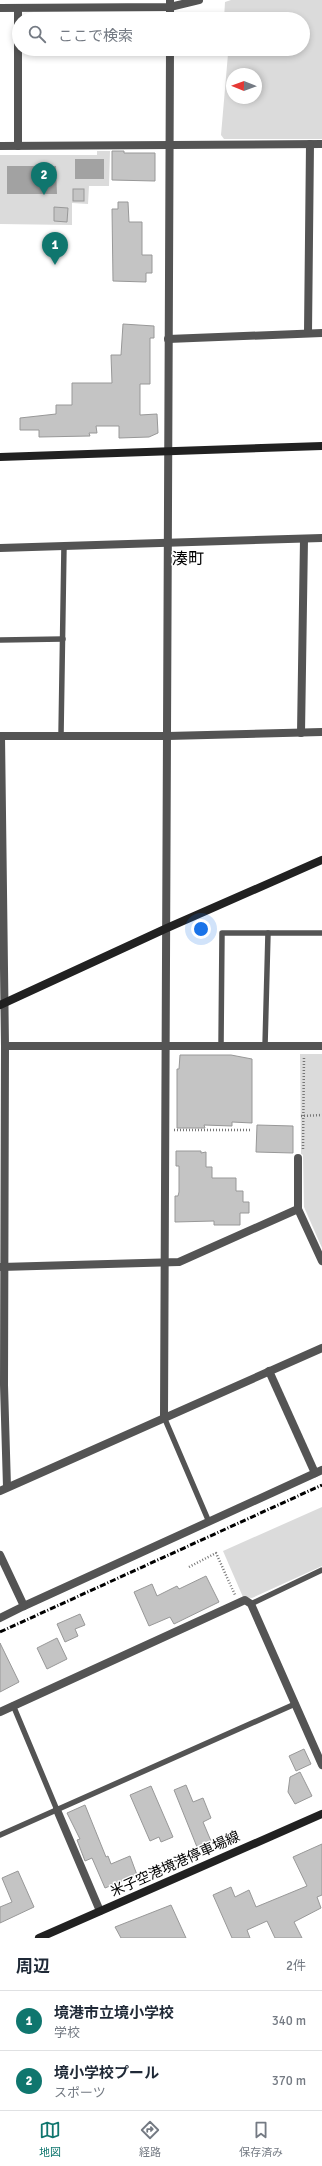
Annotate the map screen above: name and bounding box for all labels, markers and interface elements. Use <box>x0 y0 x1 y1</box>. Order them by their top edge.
search box <box>12 12 310 56</box>
icon: search <box>26 23 48 45</box>
text: ここで検索 <box>58 27 133 45</box>
north arrow <box>226 68 262 104</box>
pin: 2 <box>31 162 57 195</box>
pin: 1 <box>42 232 68 265</box>
district label: 湊町 <box>172 549 204 569</box>
your location <box>191 919 211 939</box>
street label: 米子空港境港停車場線 <box>108 1828 242 1900</box>
text: 周辺 <box>16 1956 50 1977</box>
text: 2件 <box>286 1958 306 1974</box>
text: 境港市立境小学校 <box>54 2004 174 2022</box>
text: 1 <box>25 2013 33 2029</box>
text: 340 m <box>272 2013 306 2029</box>
text: 学校 <box>54 2025 80 2041</box>
text: 境小学校プール <box>54 2064 159 2082</box>
text: 2 <box>25 2073 33 2089</box>
text: 370 m <box>272 2073 306 2089</box>
text: スポーツ <box>54 2085 106 2101</box>
tab: 地図 <box>39 2119 61 2159</box>
tab: 経路 <box>139 2119 161 2159</box>
tab: 保存済み <box>239 2119 283 2159</box>

